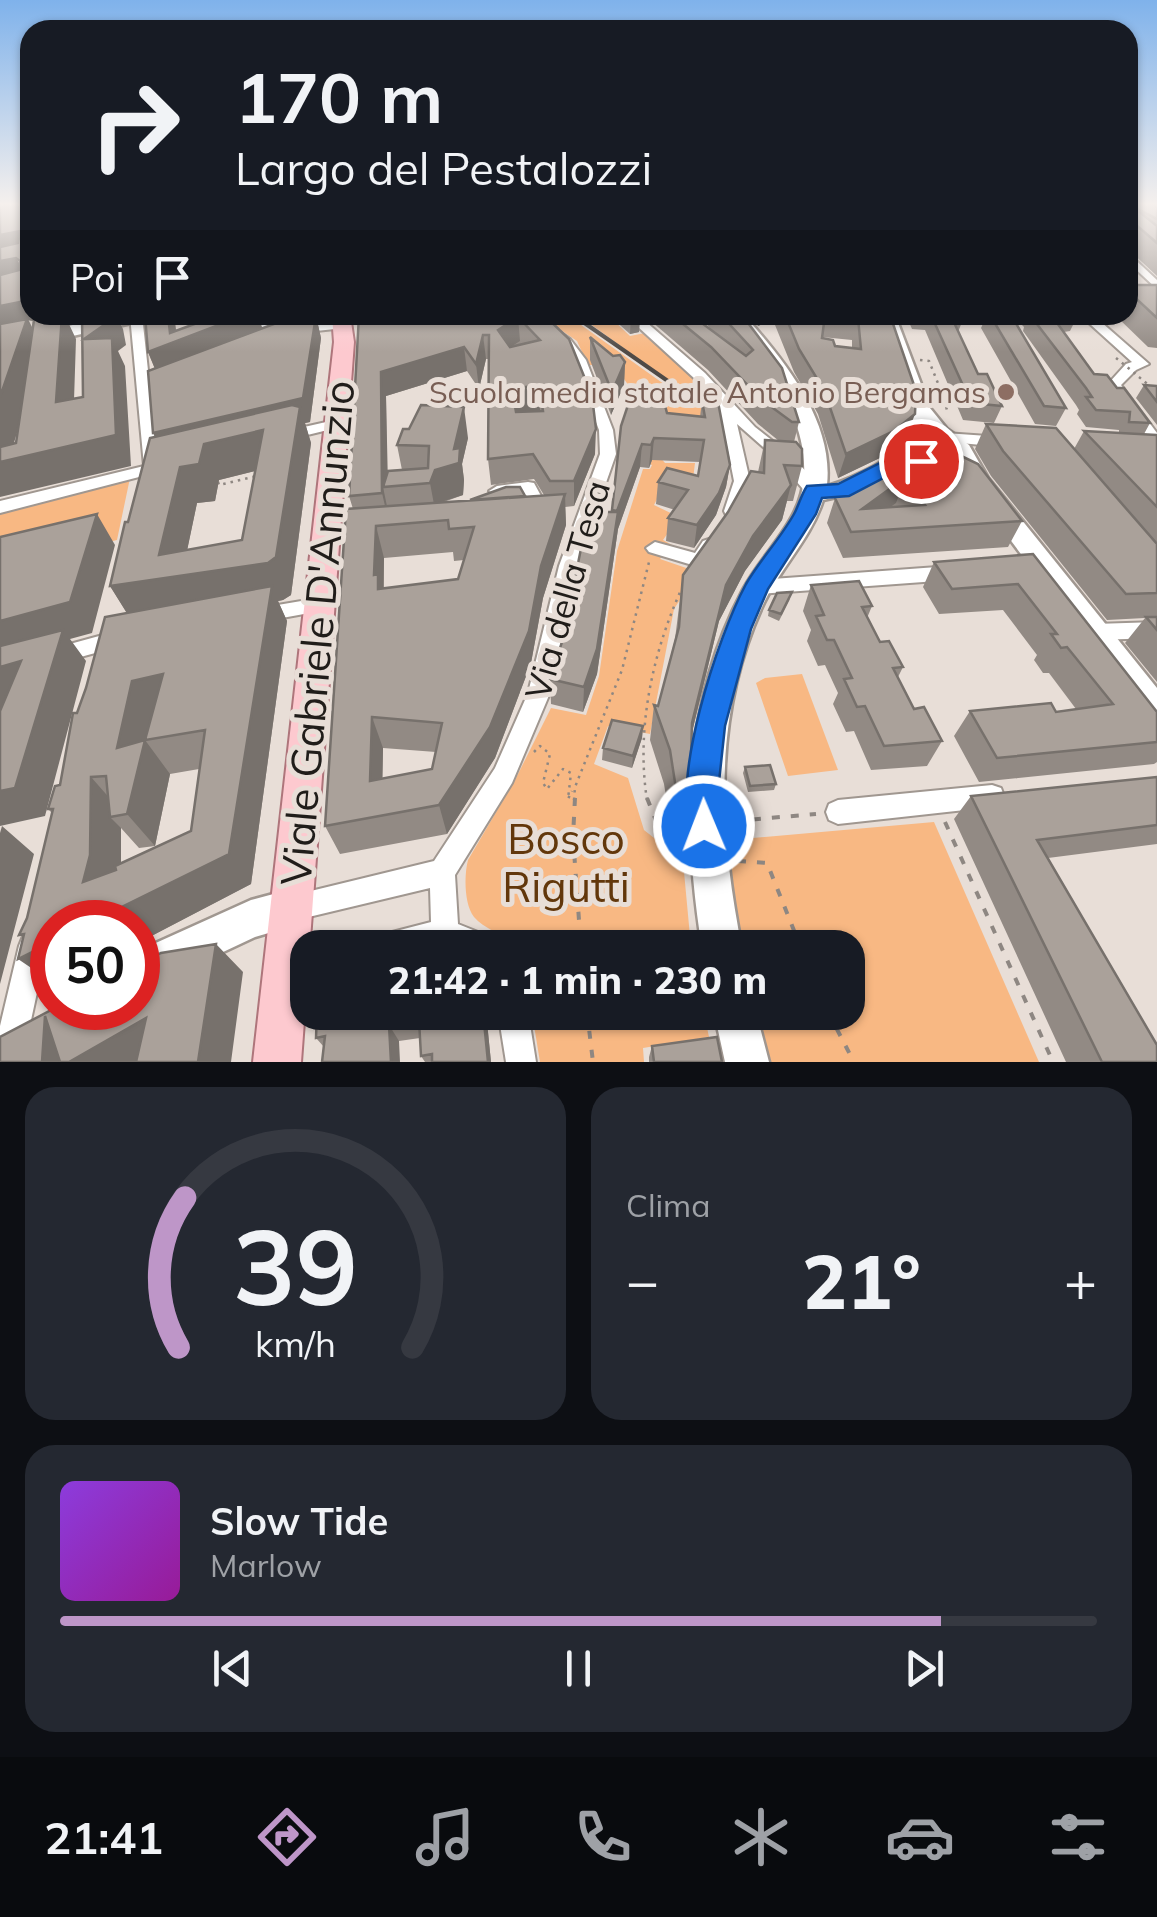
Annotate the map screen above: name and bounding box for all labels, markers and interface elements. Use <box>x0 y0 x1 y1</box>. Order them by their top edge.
text: 170 m <box>235 53 443 141</box>
icon: right <box>70 60 200 190</box>
text: Largo del Pestalozzi <box>235 140 652 196</box>
icon: arrive <box>145 250 200 305</box>
text: Poi <box>70 254 125 302</box>
place label: Scuola media statale Antonio Bergamas <box>429 373 986 411</box>
street label: Viale Gabriele D'Annunzio <box>269 378 365 888</box>
marker: Scuola media statale Antonio Bergamas <box>995 381 1017 403</box>
pin <box>879 419 964 504</box>
icon: arrive <box>894 434 949 489</box>
street label: Via della Tesa <box>515 476 619 704</box>
position arrow <box>652 774 756 878</box>
park label: Bosco Rigutti <box>502 812 630 913</box>
speed limit sign: 50 <box>30 900 160 1030</box>
text: 21:42 · 1 min · 230 m <box>388 956 767 1004</box>
text: Clima <box>626 1185 710 1225</box>
text: 39 <box>233 1200 358 1331</box>
text: 21° <box>802 1234 921 1328</box>
text: − <box>626 1246 659 1315</box>
text: + <box>1064 1246 1097 1315</box>
text: km/h <box>255 1321 336 1366</box>
text: Slow Tide <box>210 1497 388 1545</box>
text: Marlow <box>210 1545 322 1585</box>
icon: previous <box>205 1641 260 1696</box>
icon: pause <box>551 1641 606 1696</box>
icon: next <box>897 1641 952 1696</box>
icon: directions <box>252 1802 322 1872</box>
icon: music <box>410 1802 480 1872</box>
icon: phone <box>568 1802 638 1872</box>
icon: climate <box>726 1802 796 1872</box>
icon: car <box>885 1802 955 1872</box>
icon: filters <box>1043 1802 1113 1872</box>
text: 21:41 <box>44 1809 163 1865</box>

